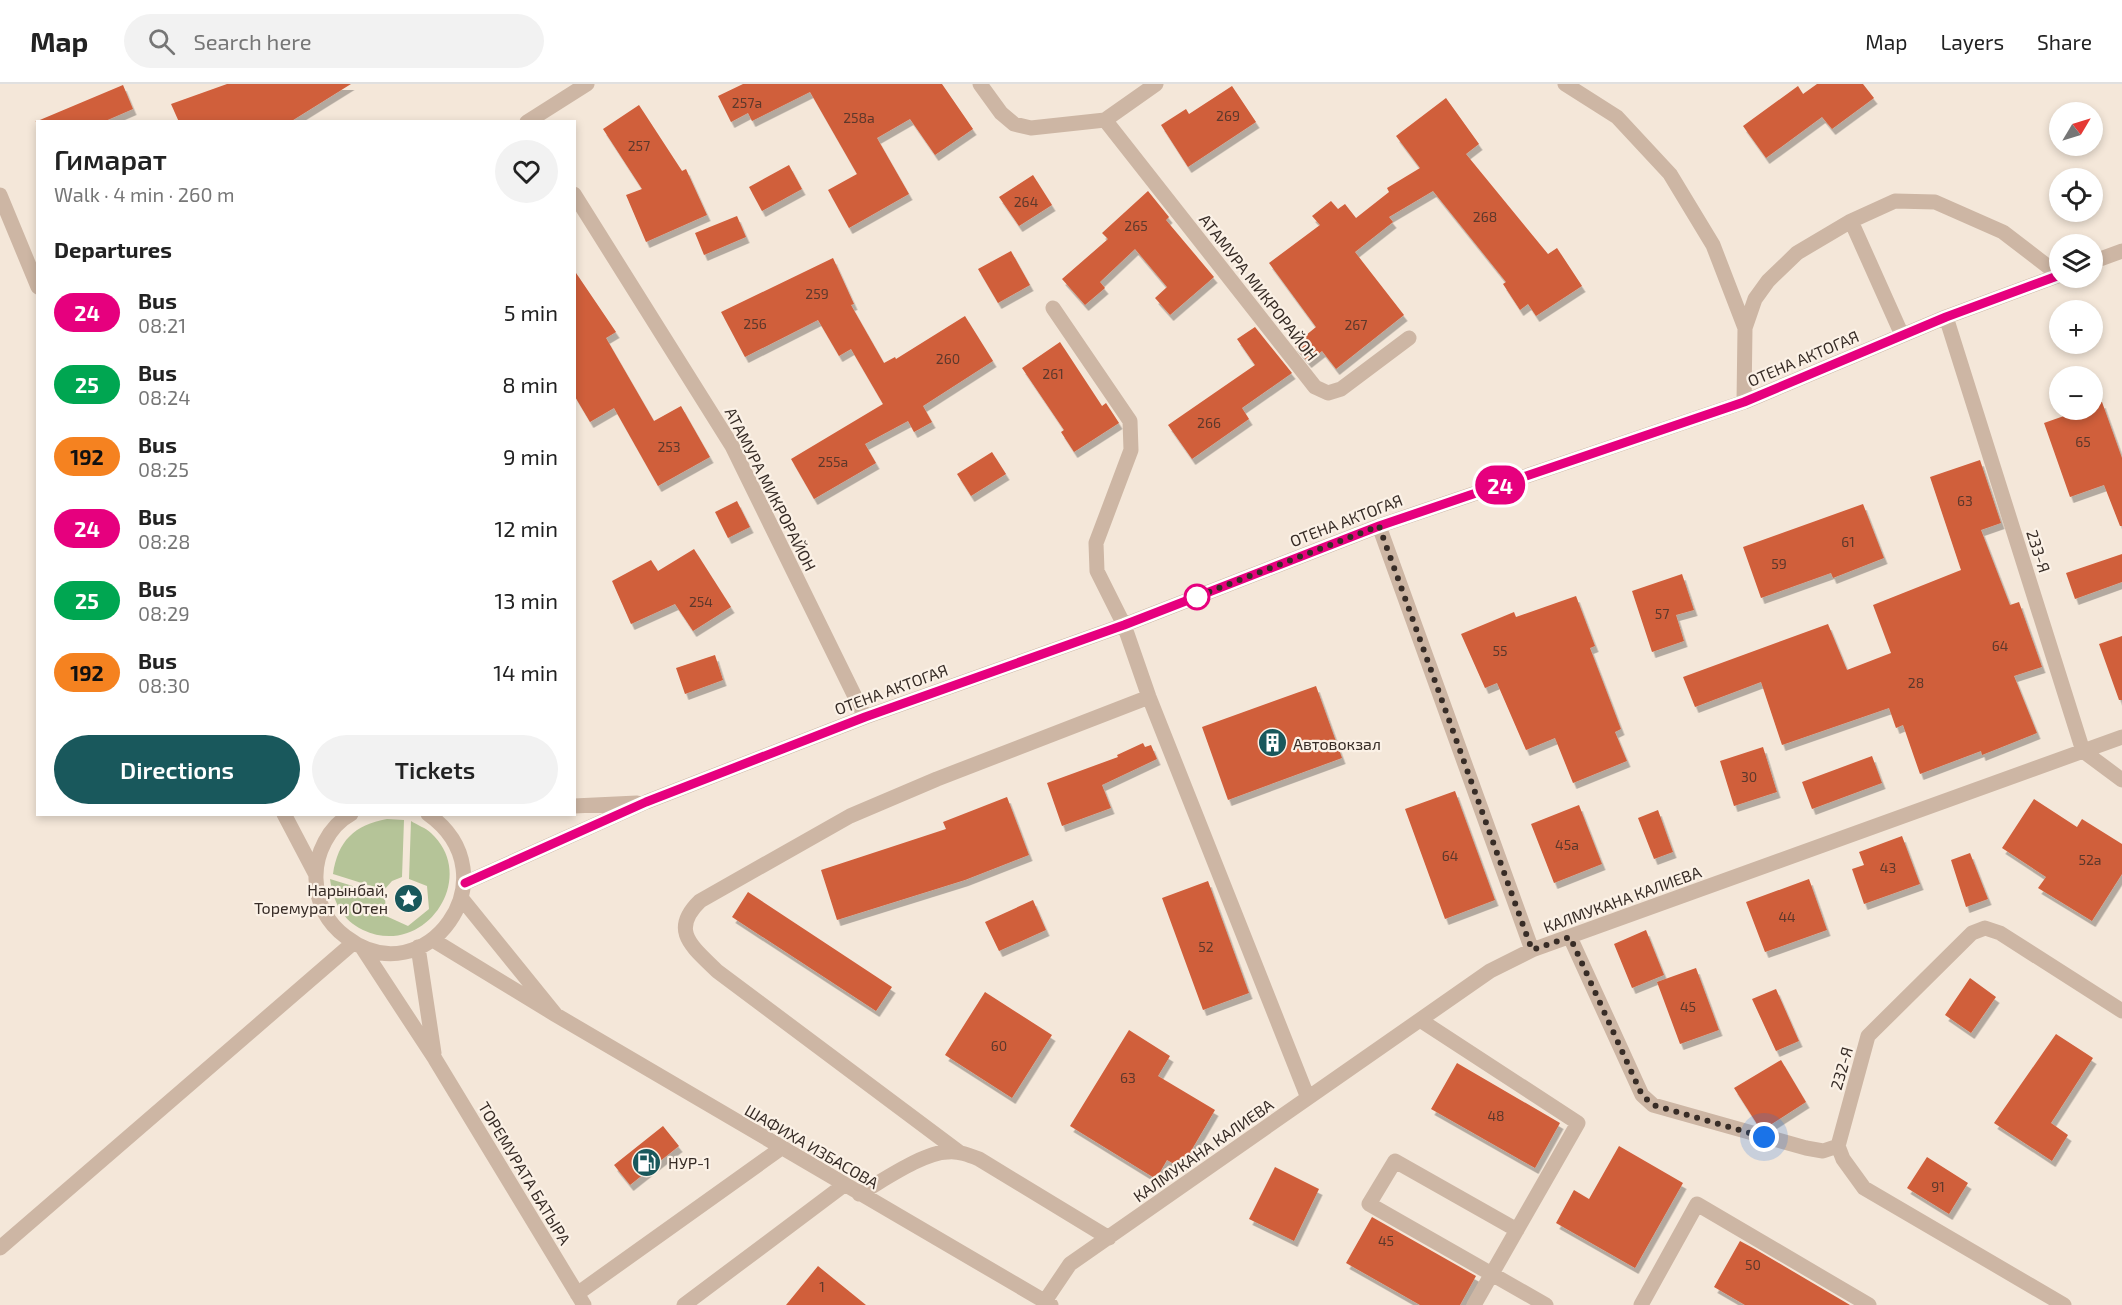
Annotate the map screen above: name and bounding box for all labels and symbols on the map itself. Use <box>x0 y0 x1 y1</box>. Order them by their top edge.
house number: 257а <box>732 94 762 111</box>
north arrow <box>2049 102 2103 156</box>
house number: 269 <box>1216 107 1240 124</box>
house number: 258а <box>843 109 875 126</box>
house number: 257 <box>628 137 650 154</box>
house number: 264 <box>1014 193 1038 210</box>
house number: 268 <box>1473 208 1497 225</box>
street label: АТАМУРА МИКРОРАЙОН <box>1196 210 1322 364</box>
house number: 265 <box>1124 217 1148 234</box>
house number: 259 <box>805 285 829 302</box>
house number: 256 <box>743 315 767 332</box>
house number: 267 <box>1344 316 1368 333</box>
street label: ОТЕНА АКТОГАЯ <box>1745 326 1861 390</box>
house number: 260 <box>936 350 960 367</box>
house number: 261 <box>1042 365 1064 382</box>
street label: АТАМУРА МИКРОРАЙОН <box>721 404 821 574</box>
house number: 266 <box>1197 414 1221 431</box>
house number: 65 <box>2075 433 2091 450</box>
house number: 253 <box>657 438 681 455</box>
house number: 255а <box>818 453 848 470</box>
line badge: 24 <box>1473 466 1527 504</box>
street label: ОТЕНА АКТОГАЯ <box>1287 490 1405 550</box>
house number: 63 <box>1957 492 1973 509</box>
street label: 233-Я <box>2023 527 2055 575</box>
house number: 61 <box>1841 533 1855 550</box>
house number: 59 <box>1771 555 1787 572</box>
unlabelled marker <box>1184 584 1210 610</box>
house number: 254 <box>689 593 713 610</box>
house number: 57 <box>1655 605 1669 622</box>
house number: 64 <box>1992 637 2008 654</box>
house number: 55 <box>1492 642 1508 659</box>
street label: ОТЕНА АКТОГАЯ <box>832 660 950 718</box>
house number: 28 <box>1908 674 1924 691</box>
building icon: Автовокзал <box>1256 727 1288 759</box>
place label: Автовокзал <box>1293 734 1381 753</box>
house number: 30 <box>1741 768 1757 785</box>
house number: 45а <box>1555 836 1579 853</box>
house number: 64 <box>1442 847 1458 864</box>
house number: 52а <box>2078 851 2102 868</box>
house number: 43 <box>1880 859 1896 876</box>
street label: КАЛМУКАНА КАЛИЕВА <box>1540 862 1704 936</box>
place label: Нарынбай, Торемурат и Отен <box>254 880 388 918</box>
place icon: Нарынбай, Торемурат и Отен <box>393 882 425 914</box>
house number: 44 <box>1778 908 1796 925</box>
house number: 52 <box>1198 938 1214 955</box>
house number: 45 <box>1680 998 1696 1015</box>
house number: 60 <box>991 1037 1007 1054</box>
street label: 232-Я <box>1826 1044 1856 1092</box>
house number: 63 <box>1120 1069 1136 1086</box>
street label: КАЛМУКАНА КАЛИЕВА <box>1129 1094 1277 1206</box>
street label: ТОРЕМУРАТА БАТЫРА <box>475 1098 575 1248</box>
street label: ШАФИХА ИЗБАСОВА <box>742 1100 882 1192</box>
house number: 48 <box>1487 1107 1505 1124</box>
your location <box>1749 1122 1779 1152</box>
fuel station icon: НУР-1 <box>631 1146 663 1178</box>
place label: НУР-1 <box>668 1153 710 1172</box>
house number: 91 <box>1931 1178 1945 1195</box>
house number: 45 <box>1378 1232 1394 1249</box>
house number: 50 <box>1745 1256 1761 1273</box>
house number: 1 <box>819 1278 825 1295</box>

